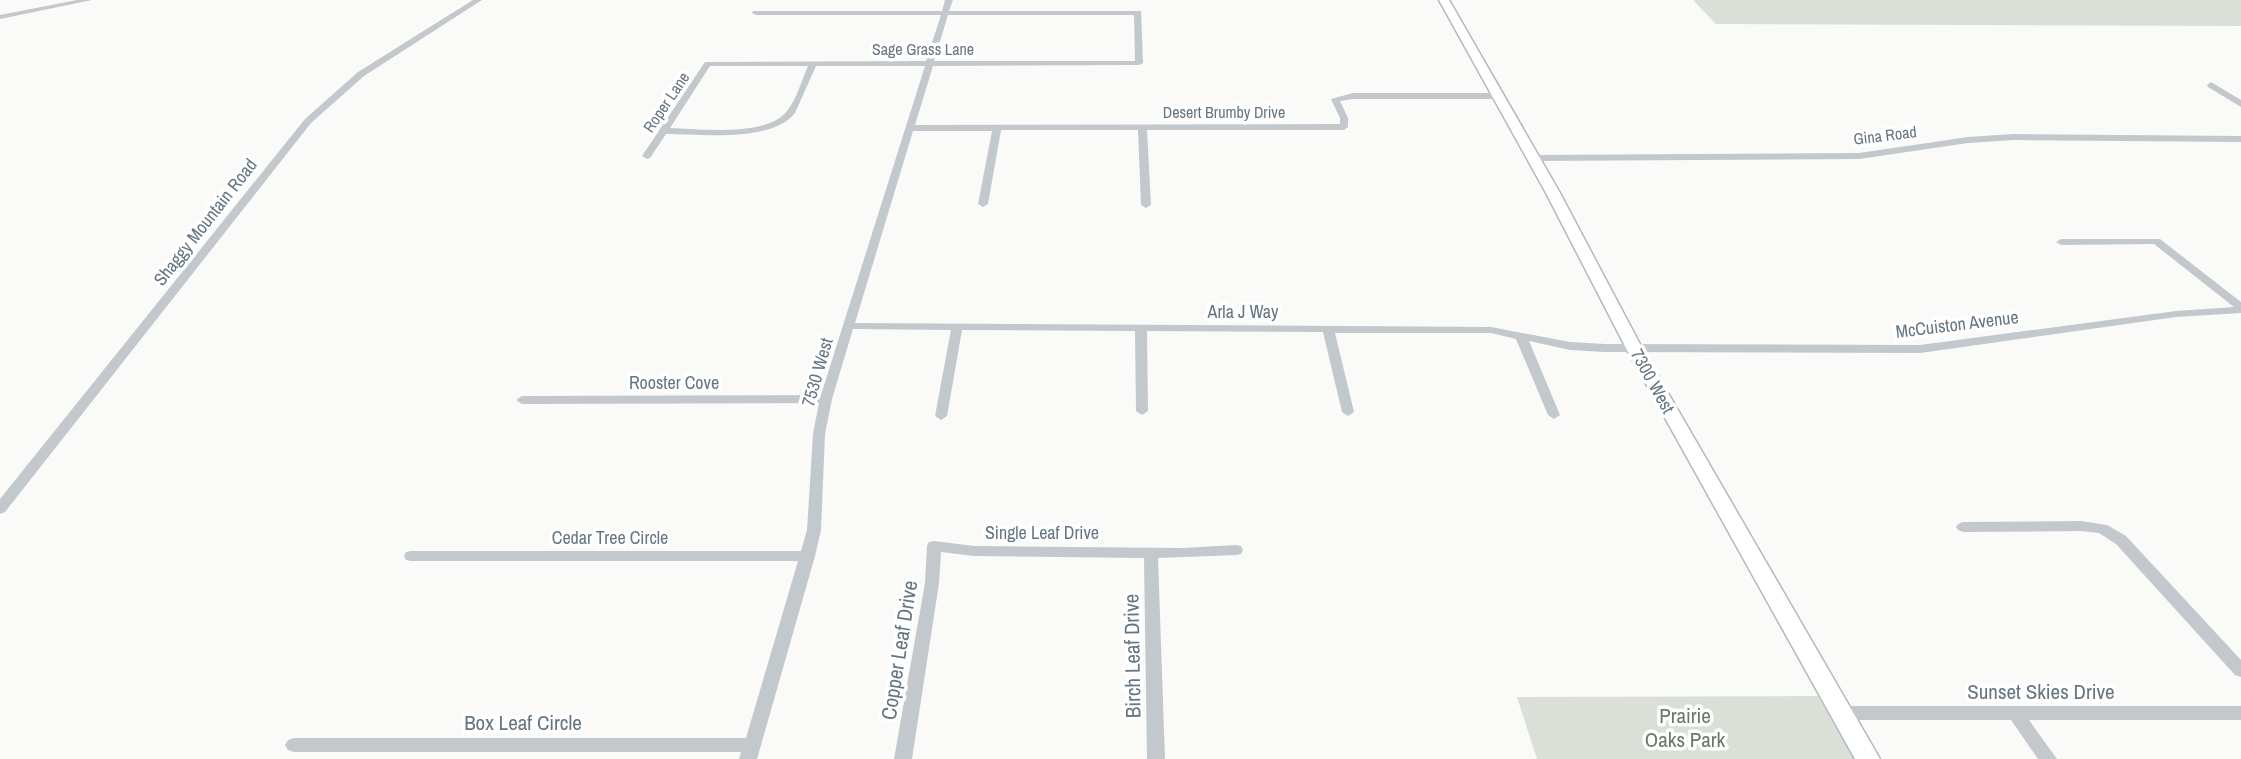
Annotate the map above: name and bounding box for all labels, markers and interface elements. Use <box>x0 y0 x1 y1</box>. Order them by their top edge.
street label: Sage Grass Lane <box>872 38 974 60</box>
street label: Roper Lane <box>638 67 694 137</box>
street label: Desert Brumby Drive <box>1163 101 1285 123</box>
street label: Gina Road <box>1852 120 1918 150</box>
street label: Shaggy Mountain Road <box>147 153 263 291</box>
street label: Arla J Way <box>1207 299 1279 324</box>
street label: McCuiston Avenue <box>1894 304 2020 344</box>
street label: 7530 West <box>795 335 839 409</box>
street label: 7300 West <box>1625 344 1681 418</box>
street label: Rooster Cove <box>629 370 719 395</box>
street label: Single Leaf Drive <box>985 520 1099 545</box>
street label: Cedar Tree Circle <box>552 525 668 550</box>
street label: Copper Leaf Drive <box>874 578 924 722</box>
street label: Birch Leaf Drive <box>1116 594 1148 718</box>
street label: Sunset Skies Drive <box>1967 677 2115 706</box>
park label: Prairie Oaks Park <box>1645 701 1726 754</box>
street label: Box Leaf Circle <box>464 708 582 737</box>

